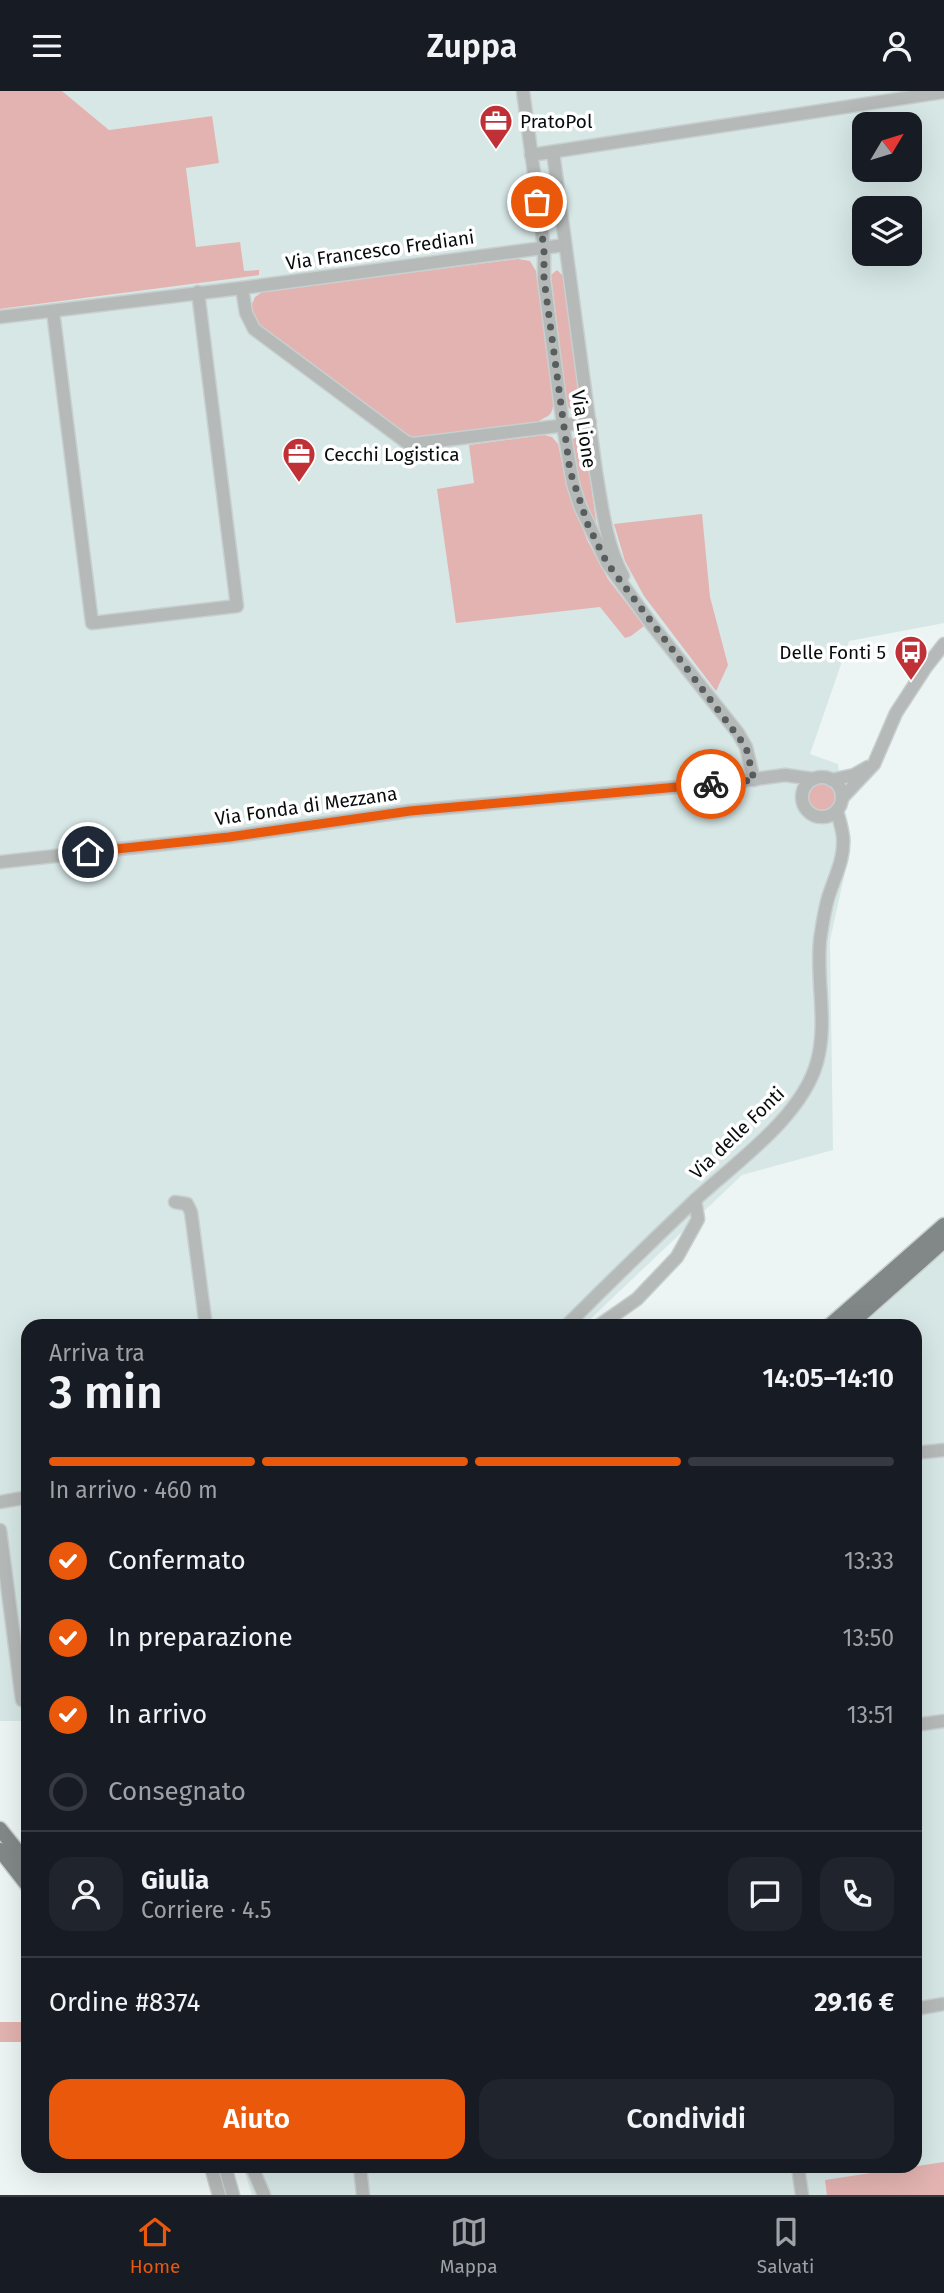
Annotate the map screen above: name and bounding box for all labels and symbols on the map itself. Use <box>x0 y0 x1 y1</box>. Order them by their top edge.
office icon: PratoPol <box>477 102 515 151</box>
place label: PratoPol <box>520 110 593 133</box>
north arrow <box>852 112 922 182</box>
pin <box>507 172 567 232</box>
street label: Via Francesco Frediani <box>284 225 476 275</box>
street label: Via Lione <box>566 388 602 470</box>
office icon: Cecchi Logistica <box>280 435 318 484</box>
place label: Cecchi Logistica <box>324 443 460 466</box>
bus stop icon: Delle Fonti 5 <box>892 633 930 682</box>
place label: Delle Fonti 5 <box>779 641 886 664</box>
courier <box>676 749 746 819</box>
street label: Via Fonda di Mezzana <box>213 782 399 830</box>
pin <box>58 822 118 882</box>
street label: Via delle Fonti <box>685 1082 789 1184</box>

